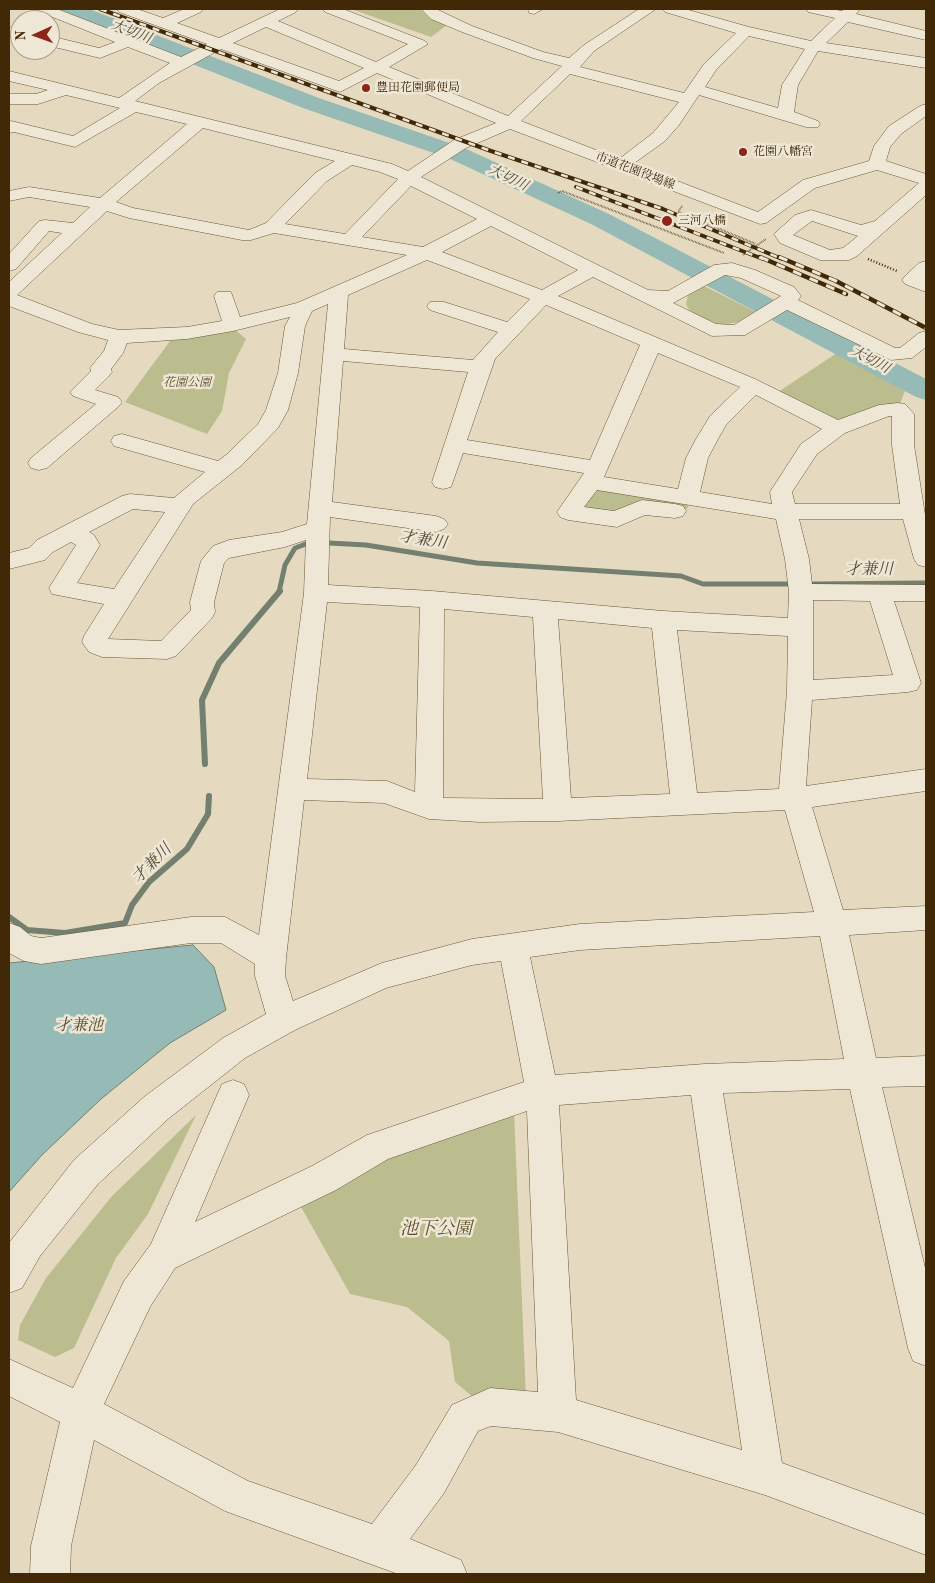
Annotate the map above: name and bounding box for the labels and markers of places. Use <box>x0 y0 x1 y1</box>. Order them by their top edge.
place label: 豊田花園郵便局 <box>376 81 460 95</box>
marker: 豊田花園郵便局 <box>360 82 372 94</box>
place label: 花園八幡宮 <box>753 145 813 159</box>
marker: 花園八幡宮 <box>737 146 749 158</box>
marker: 三河八橋 <box>660 214 674 228</box>
place label: 三河八橋 <box>678 214 726 228</box>

